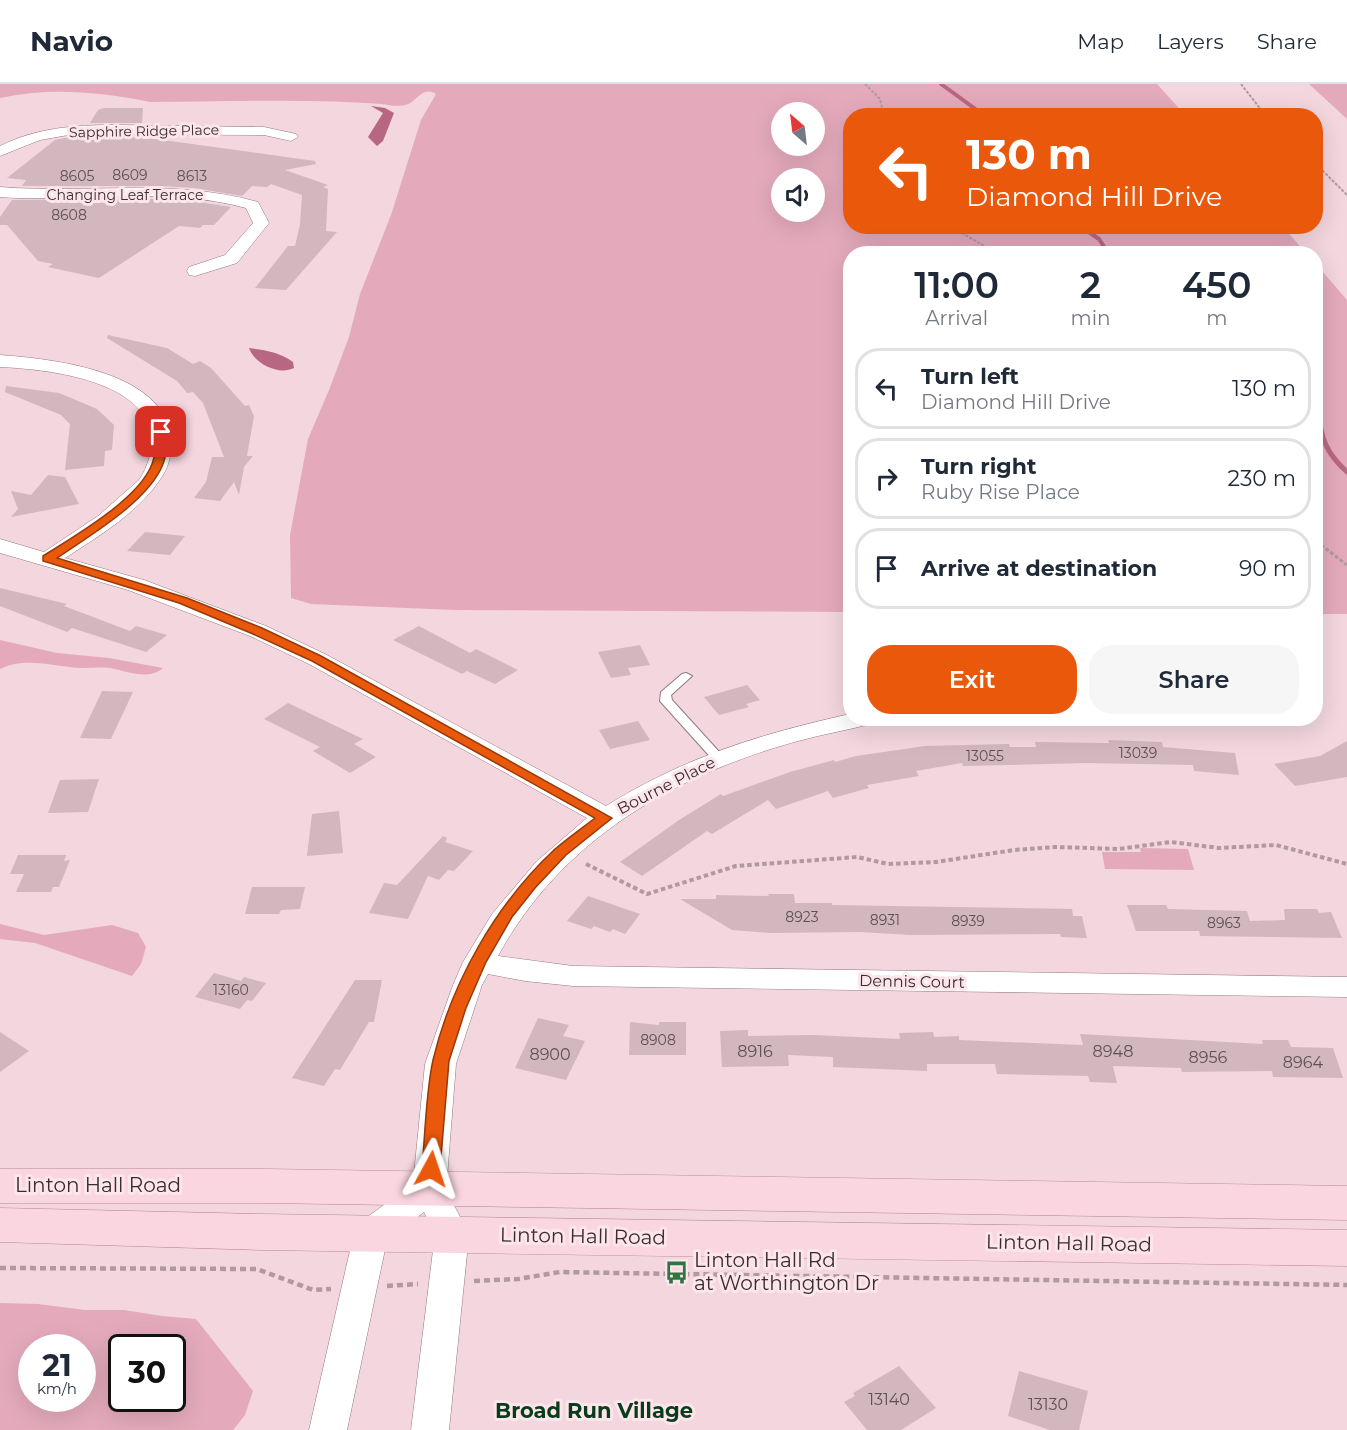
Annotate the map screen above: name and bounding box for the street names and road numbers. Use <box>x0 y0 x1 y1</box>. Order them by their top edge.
street label: Sapphire Ridge Place <box>69 121 219 141</box>
street label: Changing Leaf Terrace <box>47 186 204 204</box>
street label: Bourne Place <box>614 753 718 818</box>
street label: Dennis Court <box>859 971 966 992</box>
street label: Linton Hall Road <box>15 1173 181 1197</box>
street label: Linton Hall Road <box>500 1223 666 1249</box>
street label: Linton Hall Road <box>986 1230 1152 1256</box>

